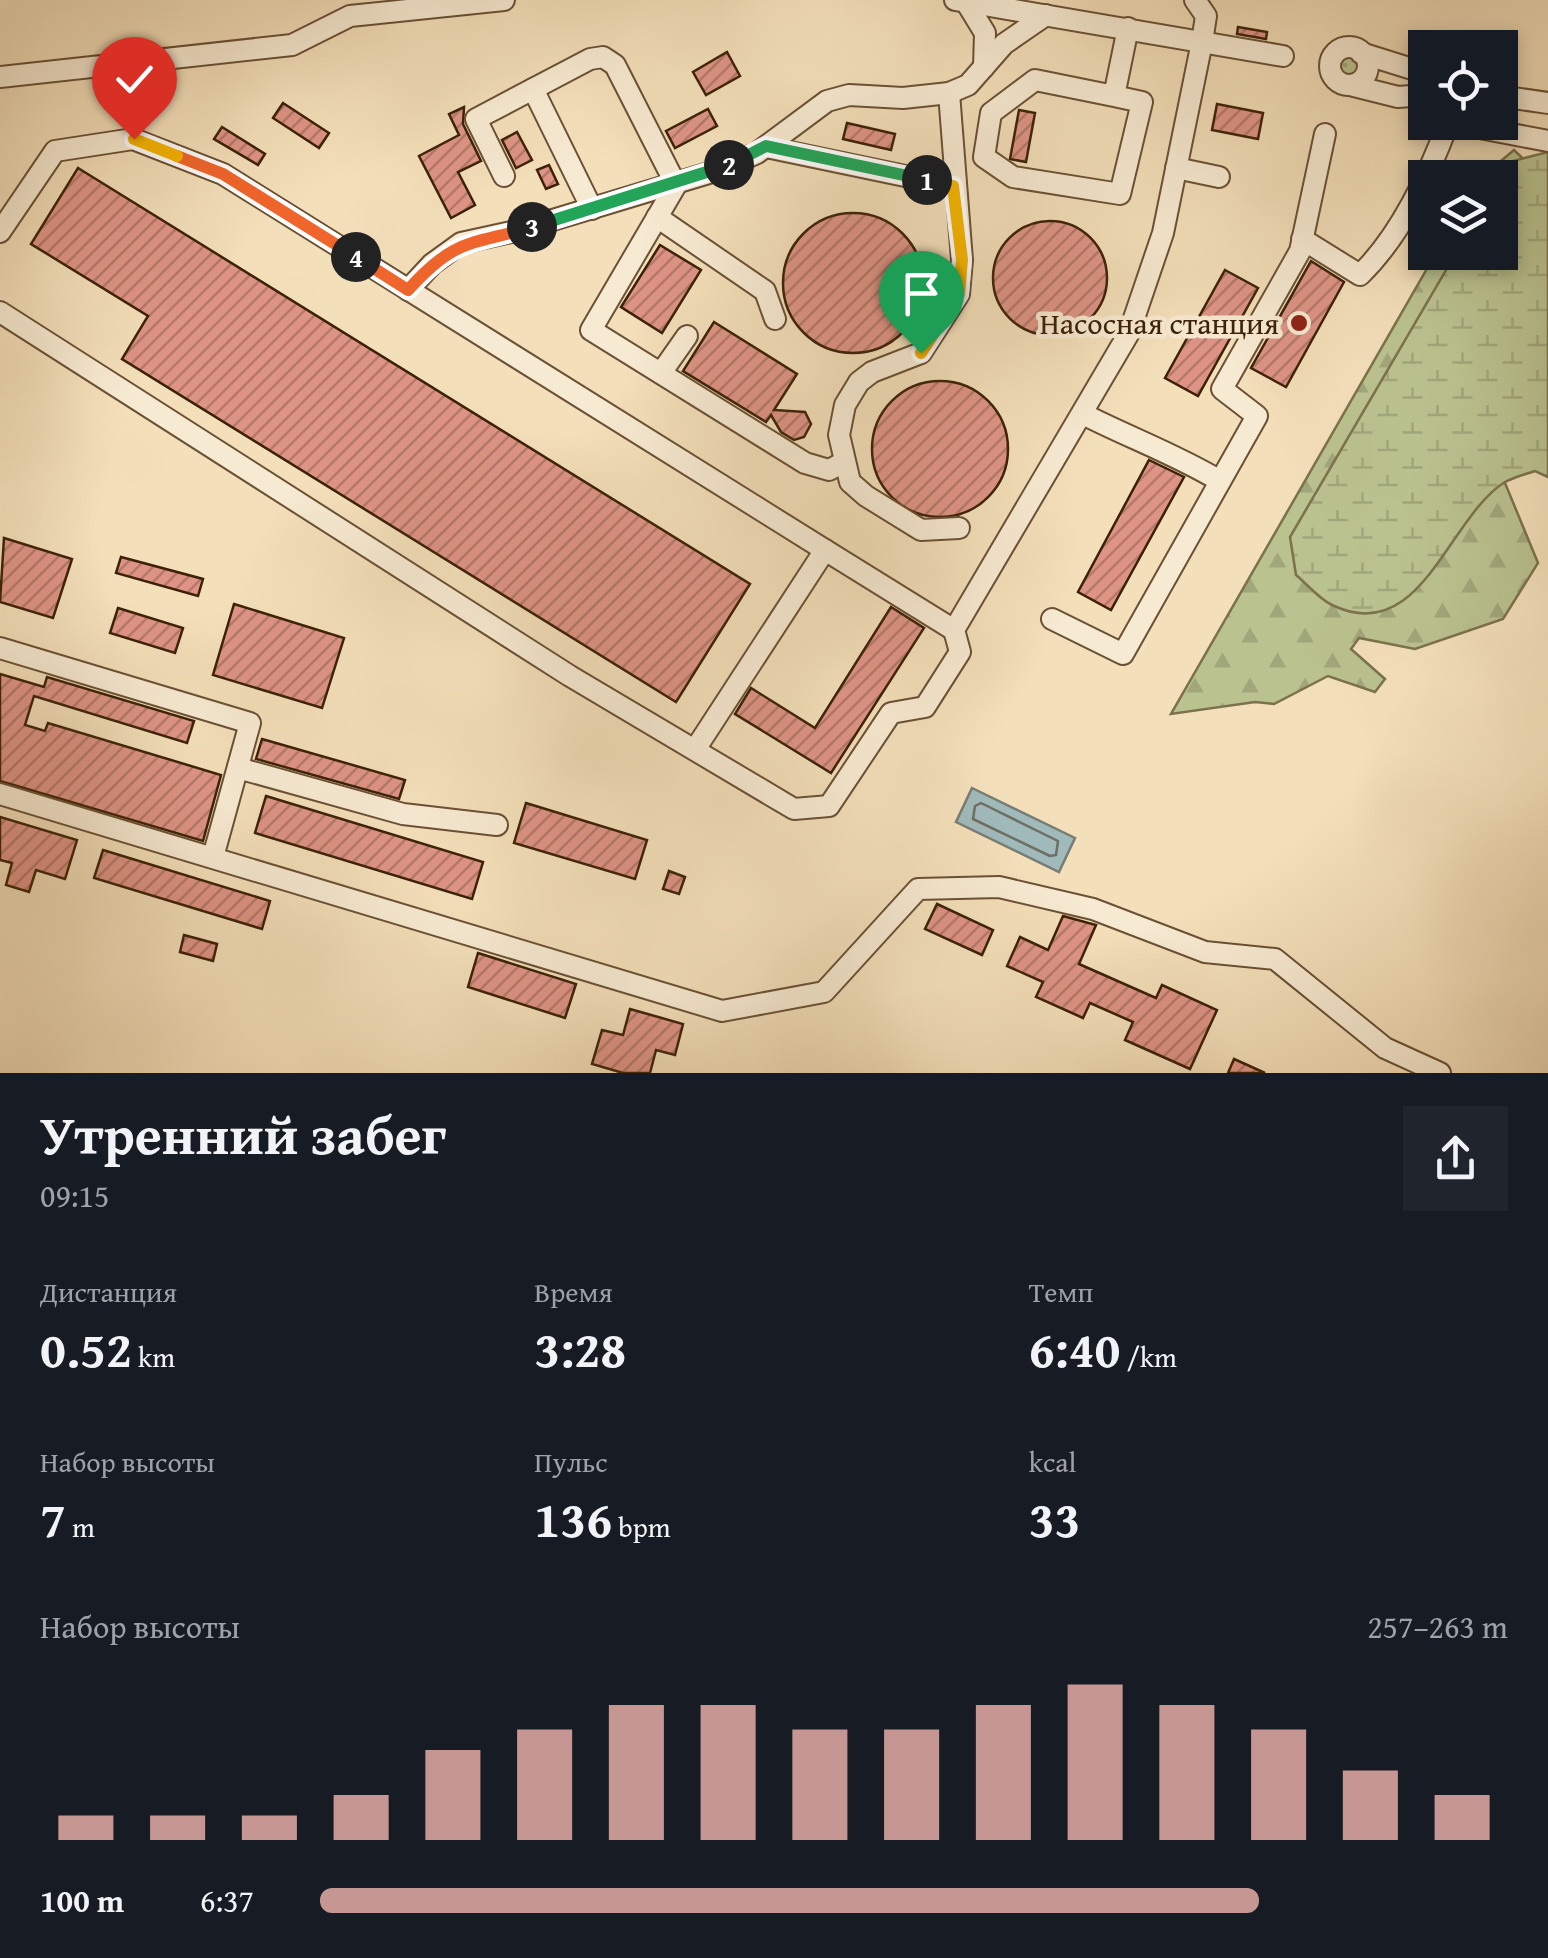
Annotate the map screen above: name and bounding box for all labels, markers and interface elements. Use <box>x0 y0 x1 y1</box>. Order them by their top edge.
map controls <box>1408 30 1518 270</box>
button: locate <box>1408 30 1518 140</box>
pin <box>92 37 177 140</box>
icon: check <box>107 52 162 107</box>
pin: 2 <box>704 140 754 190</box>
text: 2 <box>722 144 736 185</box>
pin: 1 <box>902 155 952 205</box>
text: 1 <box>920 159 934 200</box>
button: layers <box>1408 160 1518 270</box>
pin: 3 <box>507 202 557 252</box>
text: 3 <box>525 206 539 247</box>
pin: 4 <box>331 232 381 282</box>
text: 4 <box>349 236 363 277</box>
pin <box>879 251 964 354</box>
icon: arrive <box>894 266 949 321</box>
place label: Насосная станция <box>1040 301 1279 345</box>
marker: Насосная станция <box>1288 312 1310 334</box>
text: Утренний забег <box>40 1094 446 1174</box>
button: share <box>1403 1106 1508 1211</box>
text: 09:15 <box>40 1172 109 1219</box>
text: Дистанция <box>40 1271 177 1312</box>
text: Время <box>534 1271 613 1312</box>
text: Темп <box>1029 1271 1093 1312</box>
text: 0.52 <box>40 1312 132 1385</box>
text: 3:28 <box>534 1312 626 1385</box>
text: 6:40 <box>1029 1312 1121 1385</box>
text: km <box>132 1336 175 1377</box>
text: /km <box>1121 1336 1177 1377</box>
text: Набор высоты <box>40 1441 215 1482</box>
text: Пульс <box>534 1441 608 1482</box>
text: kcal <box>1029 1441 1076 1482</box>
text: 7 <box>40 1482 66 1555</box>
text: 136 <box>534 1482 612 1555</box>
text: 33 <box>1029 1482 1080 1555</box>
text: m <box>66 1506 95 1547</box>
text: bpm <box>612 1506 671 1547</box>
text: Набор высоты <box>40 1603 240 1650</box>
text: 257–263 m <box>1367 1603 1508 1650</box>
text: 100 m <box>40 1877 124 1924</box>
text: 6:37 <box>200 1877 254 1924</box>

